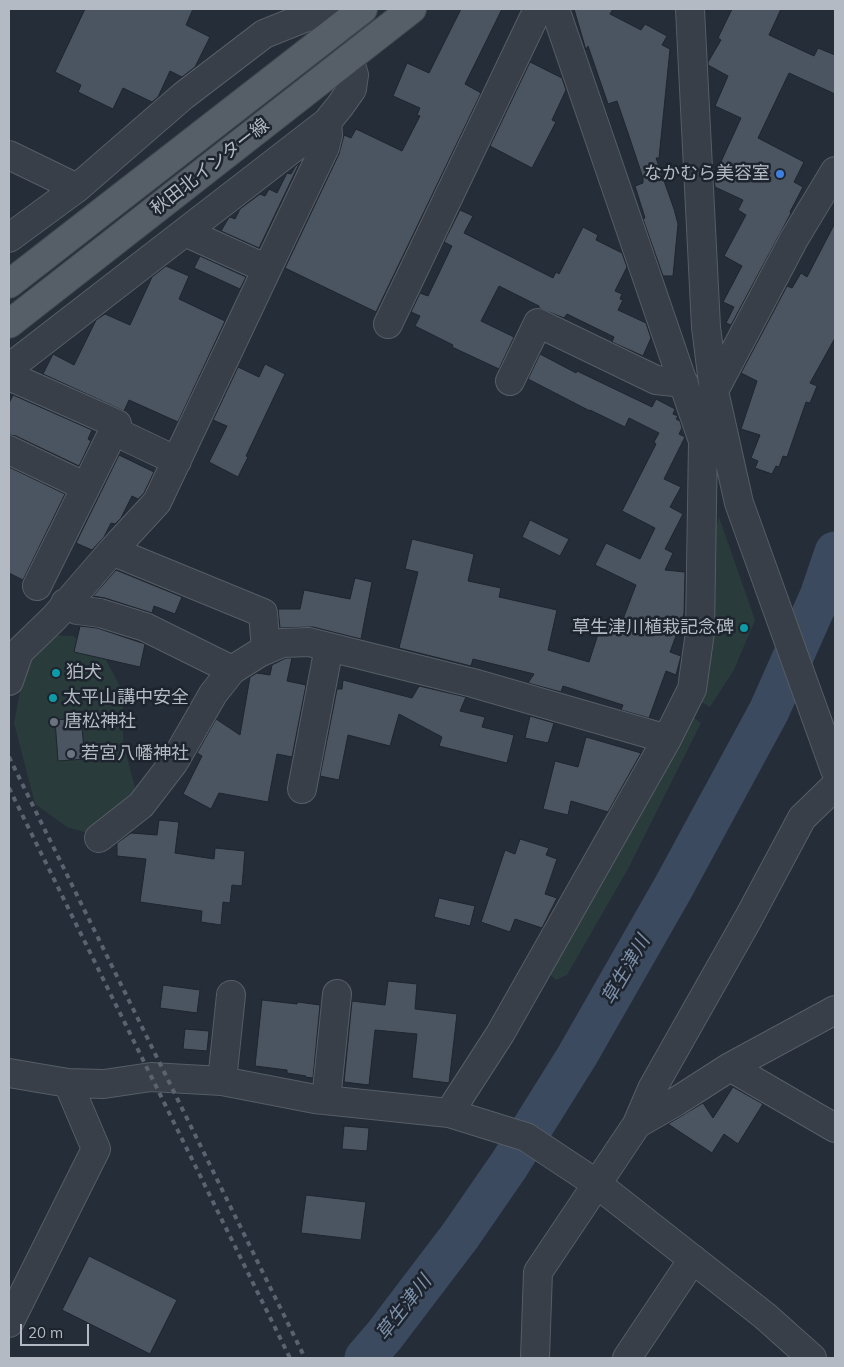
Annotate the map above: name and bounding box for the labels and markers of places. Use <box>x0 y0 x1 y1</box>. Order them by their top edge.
place label: なかむら美容室 <box>644 163 770 185</box>
marker: なかむら美容室 <box>774 168 786 180</box>
place label: 草生津川植栽記念碑 <box>572 617 734 639</box>
marker: 草生津川植栽記念碑 <box>738 622 750 634</box>
place label: 狛犬 <box>66 662 102 684</box>
marker: 狛犬 <box>50 667 62 679</box>
place label: 太平山講中安全 <box>63 687 189 709</box>
marker: 太平山講中安全 <box>47 692 59 704</box>
place label: 唐松神社 <box>64 711 136 733</box>
marker: 唐松神社 <box>48 716 60 728</box>
place label: 若宮八幡神社 <box>81 743 189 765</box>
marker: 若宮八幡神社 <box>65 748 77 760</box>

